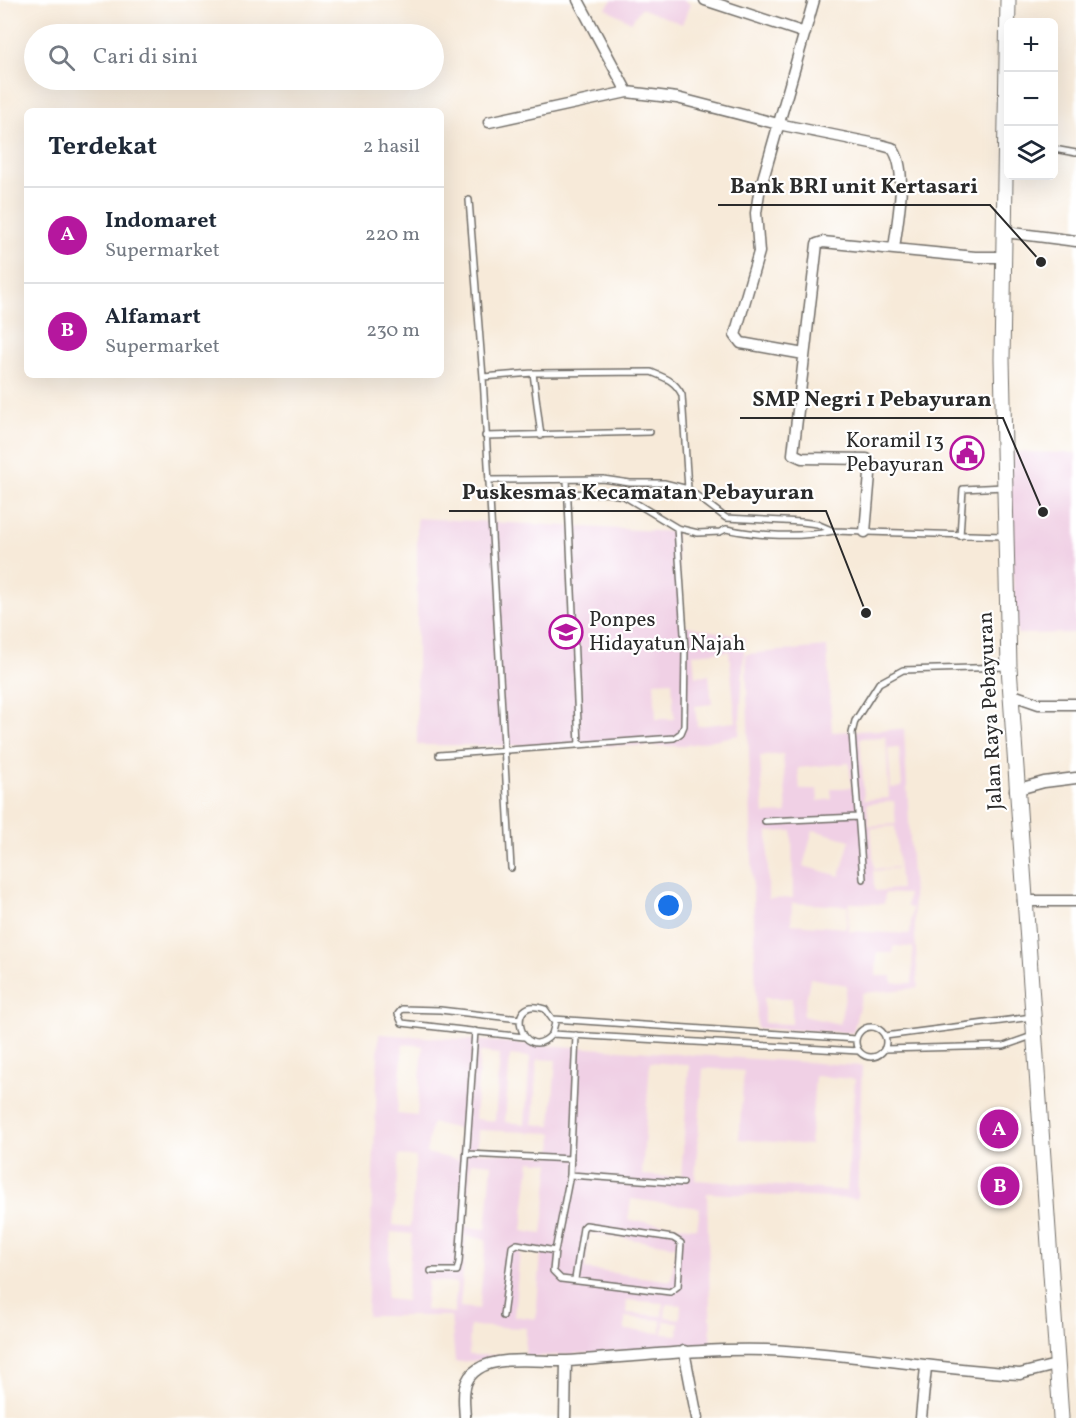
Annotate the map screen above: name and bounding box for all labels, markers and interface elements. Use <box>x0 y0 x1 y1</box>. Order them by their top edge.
map controls <box>1004 18 1058 180</box>
button: + <box>1004 18 1058 72</box>
search box <box>24 24 444 90</box>
icon: search <box>45 41 78 74</box>
text: Cari di sini <box>93 42 198 73</box>
button: − <box>1004 72 1058 126</box>
button: layers <box>1004 126 1058 180</box>
text: Terdekat <box>48 129 157 165</box>
text: 2 hasil <box>363 133 420 161</box>
callout: Bank BRI unit Kertasari <box>718 165 990 205</box>
text: Bank BRI unit Kertasari <box>730 172 978 203</box>
text: Indomaret <box>105 206 217 237</box>
text: A <box>60 221 75 249</box>
text: 220 m <box>365 221 420 249</box>
text: Supermarket <box>105 237 220 265</box>
text: Alfamart <box>105 302 201 333</box>
text: B <box>61 317 74 345</box>
text: 230 m <box>366 317 420 345</box>
text: Supermarket <box>105 333 220 361</box>
callout: SMP Negri 1 Pebayuran <box>740 378 1003 418</box>
text: SMP Negri 1 Pebayuran <box>752 385 992 416</box>
place label: Koramil 13 Pebayuran <box>846 427 944 480</box>
public building icon: Koramil 13 Pebayuran <box>949 435 985 471</box>
callout: Puskesmas Kecamatan Pebayuran <box>449 471 826 511</box>
text: Puskesmas Kecamatan Pebayuran <box>462 478 814 509</box>
place label: Ponpes Hidayatun Najah <box>589 606 745 659</box>
street label: Jalan Raya Pebayuran <box>971 611 1011 811</box>
school or university icon: Ponpes Hidayatun Najah <box>548 614 584 650</box>
your location <box>654 891 683 920</box>
pin: A <box>980 1106 1018 1152</box>
pin: B <box>980 1164 1020 1208</box>

